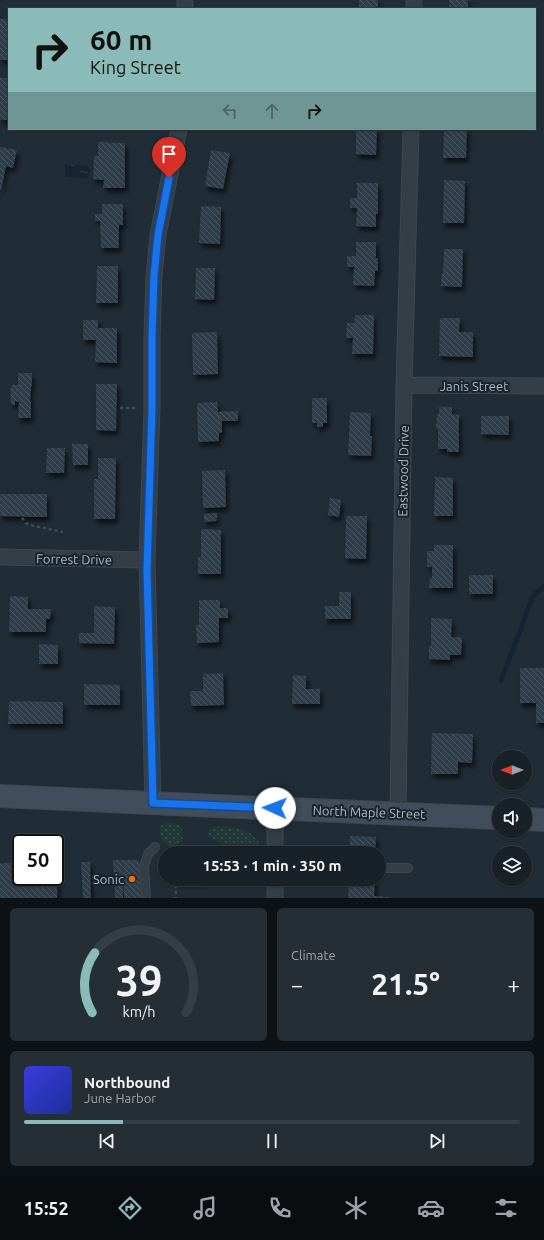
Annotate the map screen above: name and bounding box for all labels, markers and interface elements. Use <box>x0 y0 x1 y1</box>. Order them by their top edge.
icon: right <box>24 24 76 76</box>
text: 60 m <box>90 24 152 55</box>
text: King Street <box>90 57 181 77</box>
icon: left <box>219 100 241 122</box>
icon: ahead <box>261 100 283 122</box>
icon: right <box>303 100 325 122</box>
pin <box>152 137 186 178</box>
icon: arrive <box>158 143 180 165</box>
street label: Janis Street <box>440 379 508 393</box>
street label: Eastwood Drive <box>395 425 411 517</box>
street label: Forrest Drive <box>36 551 112 567</box>
north arrow <box>492 750 532 790</box>
map controls <box>492 750 532 886</box>
position arrow <box>254 787 296 829</box>
button: sound <box>492 798 532 838</box>
street label: North Maple Street <box>312 803 426 821</box>
speed limit sign: 50 <box>12 834 64 886</box>
button: layers <box>492 846 532 886</box>
text: 15:53 · 1 min · 350 m <box>203 857 341 874</box>
place label: Sonic <box>93 872 124 886</box>
marker: Sonic <box>127 874 137 884</box>
text: Climate <box>291 948 336 962</box>
text: 39 <box>115 956 162 1003</box>
text: 21.5° <box>371 967 440 1001</box>
text: − <box>291 972 303 997</box>
text: + <box>508 972 520 997</box>
text: km/h <box>122 1003 155 1019</box>
text: Northbound <box>84 1074 170 1091</box>
text: June Harbor <box>84 1091 156 1105</box>
icon: previous <box>96 1130 118 1152</box>
icon: pause <box>261 1130 283 1152</box>
icon: next <box>426 1130 448 1152</box>
icon: directions <box>116 1194 144 1222</box>
icon: music <box>191 1194 219 1222</box>
icon: phone <box>266 1194 294 1222</box>
icon: climate <box>342 1194 370 1222</box>
icon: car <box>417 1194 445 1222</box>
icon: filters <box>492 1194 520 1222</box>
text: 15:52 <box>24 1198 69 1218</box>

